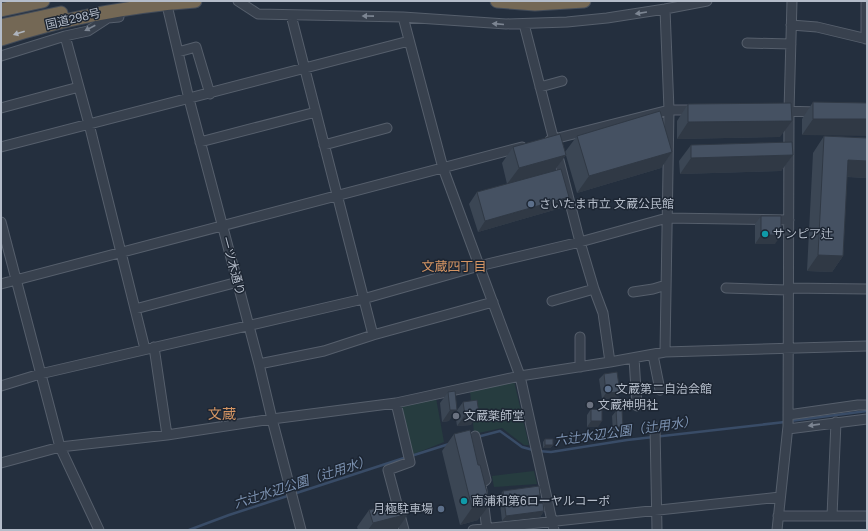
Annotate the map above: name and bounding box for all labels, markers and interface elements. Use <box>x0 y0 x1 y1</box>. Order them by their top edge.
street label: 国道298号 <box>44 6 102 32</box>
one-way arrow <box>635 10 647 16</box>
one-way arrow <box>362 13 374 20</box>
one-way arrow <box>492 20 504 27</box>
one-way arrow <box>84 25 96 32</box>
one-way arrow <box>13 30 25 36</box>
place label: さいたま市立 文蔵公民館 <box>539 197 674 211</box>
marker: さいたま市立 文蔵公民館 <box>526 199 536 209</box>
place label: サンピア辻 <box>773 227 833 241</box>
marker: サンピア辻 <box>760 229 770 239</box>
street label: 一ツ木通り <box>218 235 248 297</box>
district label: 文蔵四丁目 <box>421 259 487 274</box>
place label: 文蔵第二自治会館 <box>616 382 712 396</box>
marker: 文蔵第二自治会館 <box>603 384 613 394</box>
place label: 文蔵神明社 <box>598 398 658 412</box>
marker: 文蔵神明社 <box>585 400 595 410</box>
district label: 文蔵 <box>208 406 236 422</box>
place label: 文蔵薬師堂 <box>464 409 524 423</box>
marker: 文蔵薬師堂 <box>451 411 461 421</box>
water label: 六辻水辺公園（辻用水） <box>553 414 697 448</box>
one-way arrow <box>808 422 820 428</box>
water label: 六辻水辺公園（辻用水） <box>232 453 372 511</box>
place label: 南浦和第6ローヤルコーポ <box>472 494 610 508</box>
marker: 南浦和第6ローヤルコーポ <box>459 496 469 506</box>
place label: 月極駐車場 <box>373 502 433 516</box>
marker: 月極駐車場 <box>436 504 446 514</box>

